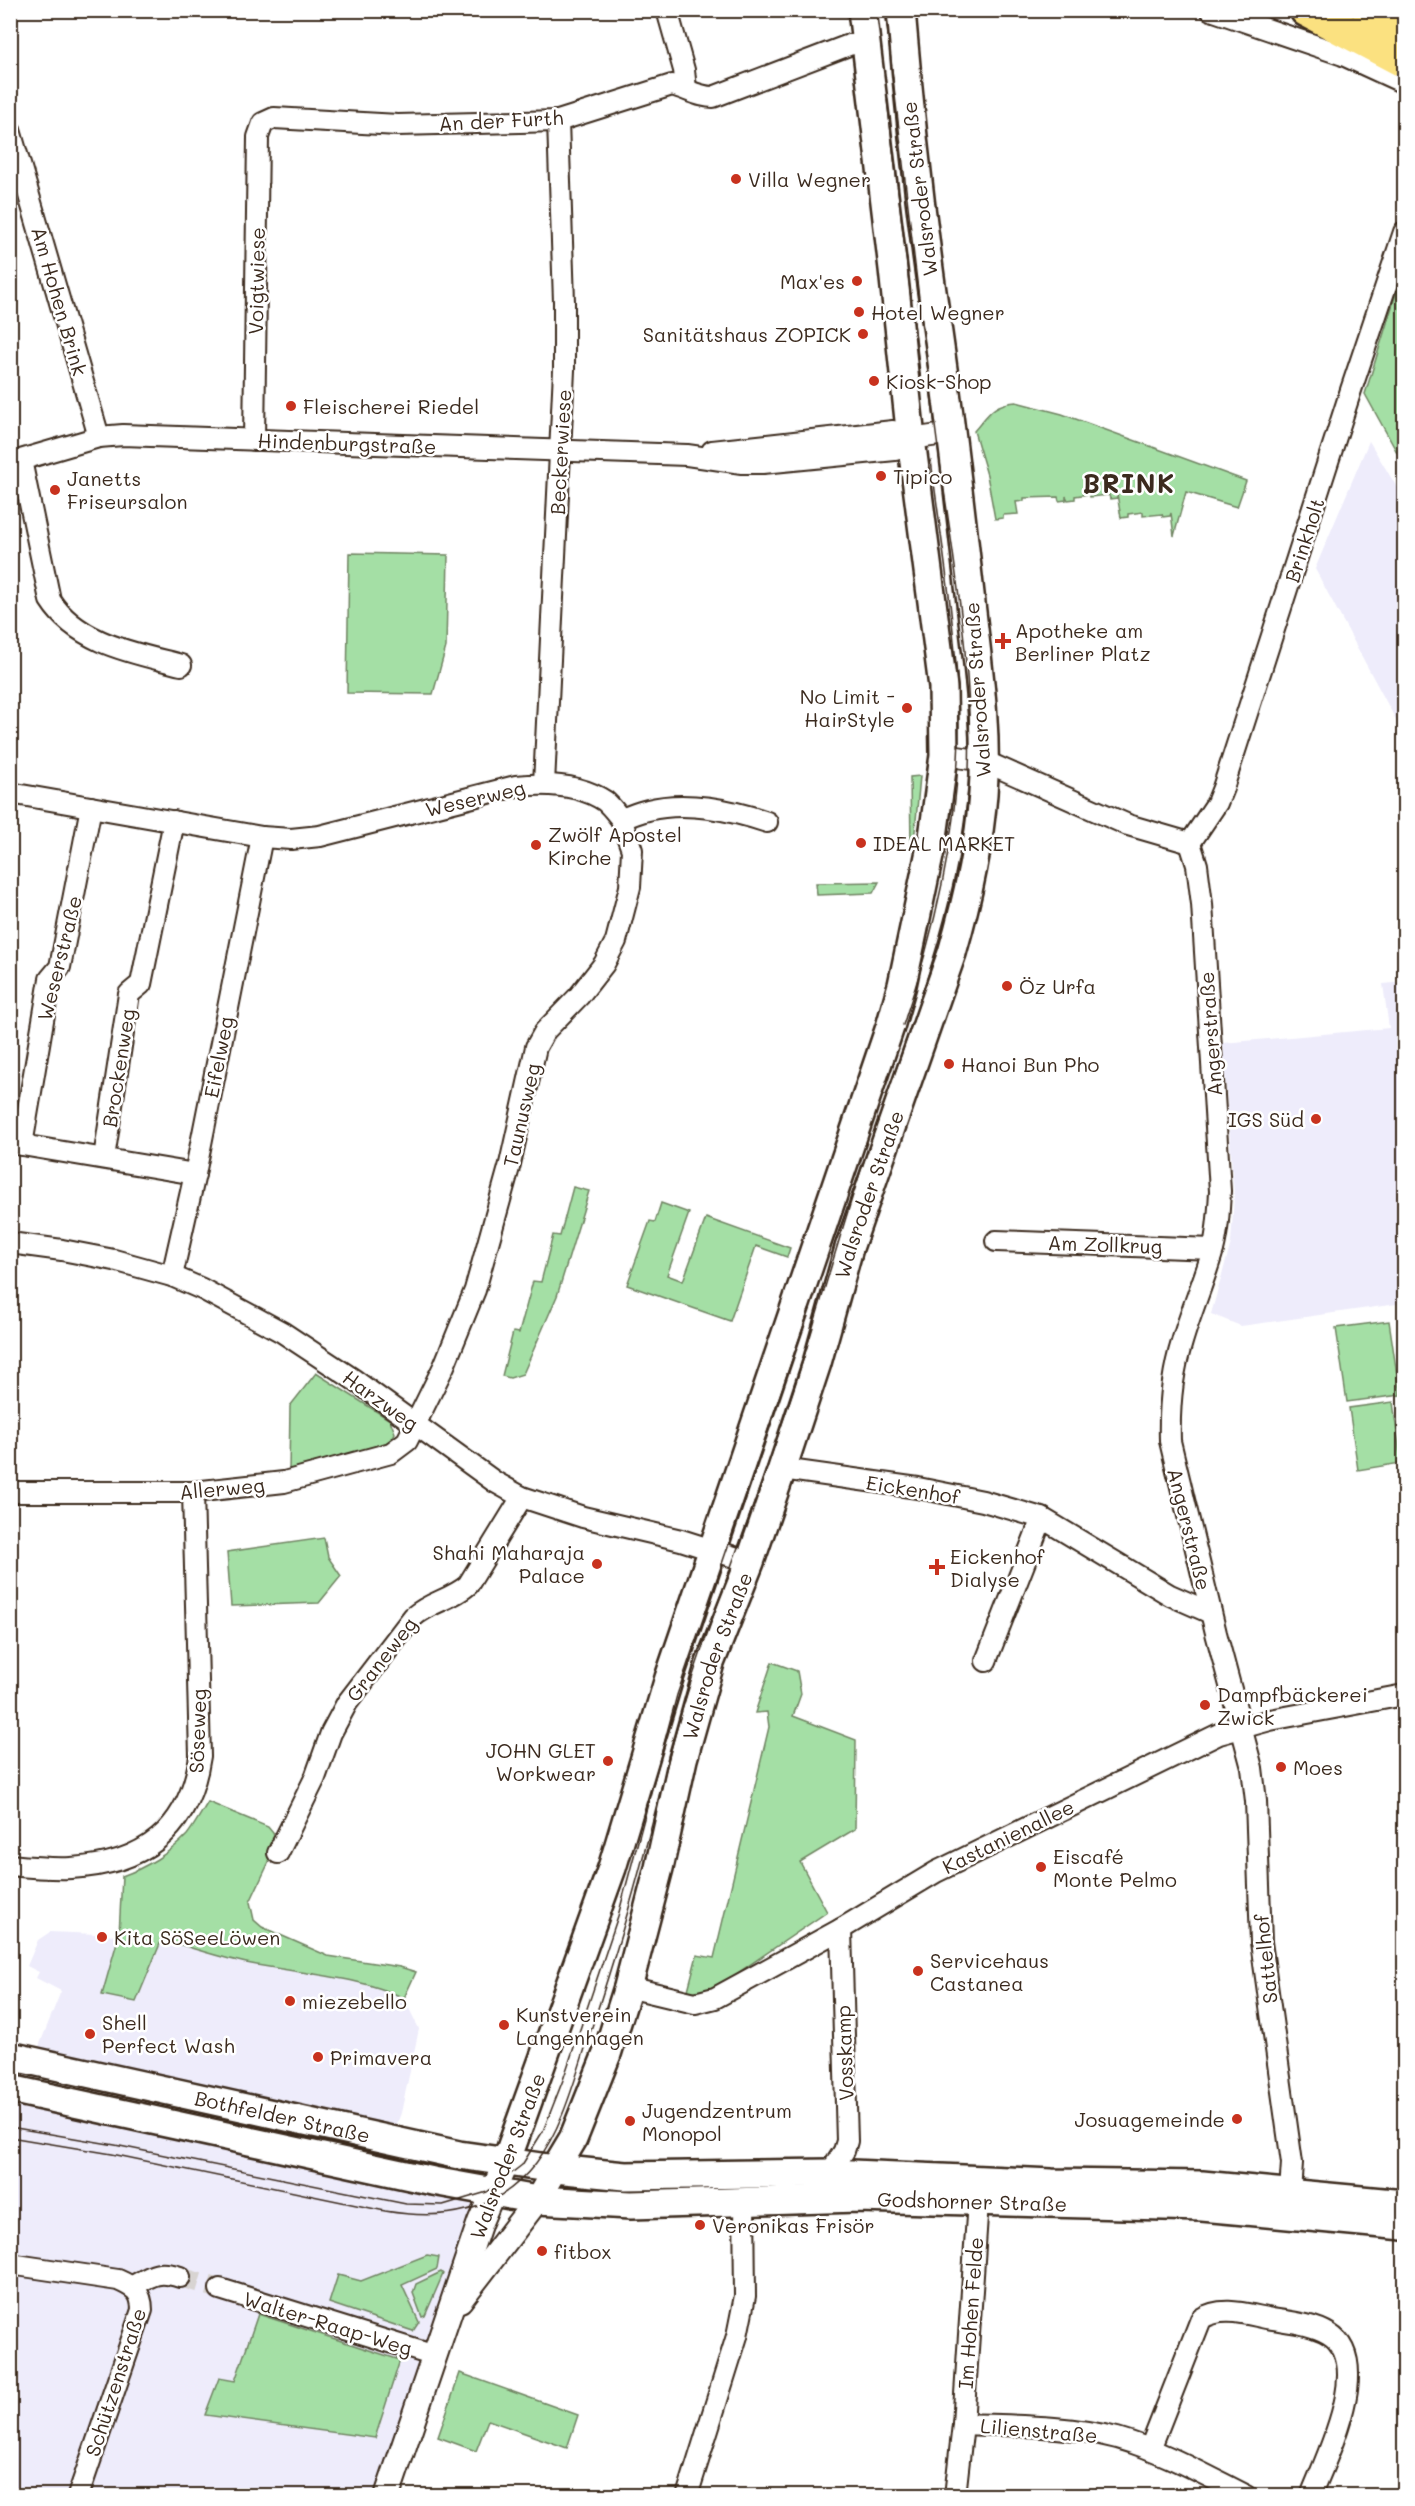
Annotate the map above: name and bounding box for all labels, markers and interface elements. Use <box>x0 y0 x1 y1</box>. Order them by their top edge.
street label: Walsroder Straße <box>895 100 943 278</box>
street label: An der Furth <box>438 104 564 136</box>
place label: Villa Wegner <box>748 166 871 192</box>
marker: Villa Wegner <box>729 172 743 186</box>
street label: Am Hohen Brink <box>26 224 94 378</box>
street label: Voigtwiese <box>242 227 270 335</box>
place label: Max'es <box>780 268 845 294</box>
marker: Max'es <box>850 274 864 288</box>
place label: Hotel Wegner <box>871 299 1005 325</box>
marker: Hotel Wegner <box>852 305 866 319</box>
place label: Sanitätshaus ZOPICK <box>643 321 851 347</box>
marker: Sanitätshaus ZOPICK <box>856 327 870 341</box>
place label: Kiosk-Shop <box>886 368 992 394</box>
marker: Kiosk-Shop <box>867 374 881 388</box>
street label: Beckerwiese <box>544 389 576 515</box>
place label: Fleischerei Riedel <box>303 393 479 419</box>
marker: Fleischerei Riedel <box>284 399 298 413</box>
street label: Hindenburgstraße <box>257 427 437 459</box>
place label: Tipico <box>893 463 952 489</box>
place label: Janetts Friseursalon <box>67 465 188 514</box>
district label: BRINK <box>1082 466 1176 500</box>
marker: Tipico <box>874 469 888 483</box>
marker: Janetts Friseursalon <box>48 483 62 497</box>
street label: Brinkholt <box>1278 494 1330 586</box>
street label: Walsroder Straße <box>958 601 996 779</box>
place label: Apotheke am Berliner Platz <box>1015 617 1151 666</box>
marker: Apotheke am Berliner Platz <box>996 634 1010 648</box>
place label: No Limit - HairStyle <box>800 683 895 732</box>
marker: No Limit - HairStyle <box>900 701 914 715</box>
street label: Weserweg <box>423 774 527 822</box>
place label: Zwölf Apostel Kirche <box>548 821 682 870</box>
place label: IDEAL MARKET <box>873 830 1015 856</box>
marker: IDEAL MARKET <box>854 836 868 850</box>
marker: Zwölf Apostel Kirche <box>529 838 543 852</box>
street label: Weserstraße <box>31 893 87 1023</box>
street label: Angerstraße <box>1193 971 1227 1097</box>
place label: Öz Urfa <box>1019 973 1096 999</box>
marker: Öz Urfa <box>1000 979 1014 993</box>
street label: Brockenweg <box>96 1007 140 1129</box>
street label: Eifelweg <box>197 1014 239 1100</box>
place label: Hanoi Bun Pho <box>961 1051 1100 1077</box>
marker: Hanoi Bun Pho <box>942 1057 956 1071</box>
street label: Taunusweg <box>496 1061 546 1169</box>
place label: IGS Süd <box>1228 1106 1304 1132</box>
street label: Walsroder Straße <box>828 1107 909 1281</box>
marker: IGS Süd <box>1309 1112 1323 1126</box>
street label: Am Zollkrug <box>1047 1229 1163 1259</box>
street label: Harzweg <box>338 1364 424 1436</box>
street label: Angerstraße <box>1162 1465 1218 1593</box>
street label: Eickenhof <box>864 1469 963 1509</box>
street label: Allerweg <box>178 1471 266 1505</box>
place label: Shahi Maharaja Palace <box>432 1539 585 1588</box>
place label: Eickenhof Dialyse <box>950 1543 1046 1592</box>
marker: Shahi Maharaja Palace <box>590 1557 604 1571</box>
marker: Eickenhof Dialyse <box>928 1558 946 1576</box>
street label: Walsroder Straße <box>676 1568 758 1743</box>
street label: Graneweg <box>340 1611 422 1707</box>
place label: Dampfbäckerei Zwick <box>1217 1681 1368 1730</box>
street label: Söseweg <box>183 1688 211 1774</box>
marker: Dampfbäckerei Zwick <box>1198 1698 1212 1712</box>
place label: JOHN GLET Workwear <box>486 1737 596 1786</box>
marker: JOHN GLET Workwear <box>601 1754 615 1768</box>
place label: Moes <box>1293 1754 1343 1780</box>
marker: Moes <box>1274 1760 1288 1774</box>
street label: Kastanienallee <box>938 1793 1078 1879</box>
place label: Eiscafé Monte Pelmo <box>1053 1843 1177 1892</box>
marker: Eiscafé Monte Pelmo <box>1034 1860 1048 1874</box>
street label: Sattelhof <box>1247 1912 1283 2005</box>
place label: Kita SöSeeLöwen <box>114 1924 280 1950</box>
marker: Kita SöSeeLöwen <box>95 1930 109 1944</box>
place label: Servicehaus Castanea <box>930 1947 1049 1996</box>
marker: Servicehaus Castanea <box>911 1964 925 1978</box>
place label: miezebello <box>302 1988 407 2014</box>
marker: miezebello <box>283 1994 297 2008</box>
place label: Kunstverein Langenhagen <box>516 2001 644 2050</box>
street label: Vosskamp <box>829 2005 859 2101</box>
place label: Shell Perfect Wash <box>102 2009 235 2058</box>
marker: Kunstverein Langenhagen <box>497 2018 511 2032</box>
marker: Shell Perfect Wash <box>83 2027 97 2041</box>
place label: Primavera <box>330 2044 432 2070</box>
marker: Primavera <box>311 2050 325 2064</box>
street label: Walsroder Straße <box>463 2069 551 2243</box>
street label: Bothfelder Straße <box>192 2084 373 2148</box>
place label: Jugendzentrum Monopol <box>642 2097 792 2146</box>
place label: Josuagemeinde <box>1074 2106 1225 2132</box>
marker: Josuagemeinde <box>1230 2112 1244 2126</box>
marker: Jugendzentrum Monopol <box>623 2114 637 2128</box>
street label: Godshorner Straße <box>877 2186 1067 2216</box>
place label: Veronikas Frisör <box>712 2212 875 2238</box>
marker: Veronikas Frisör <box>693 2218 707 2232</box>
street label: Im Hohen Felde <box>952 2236 988 2390</box>
place label: fitbox <box>554 2238 611 2264</box>
marker: fitbox <box>535 2244 549 2258</box>
street label: Walter-Raap-Weg <box>241 2285 415 2361</box>
street label: Schützenstraße <box>79 2304 151 2460</box>
street label: Lilienstraße <box>979 2412 1099 2448</box>

